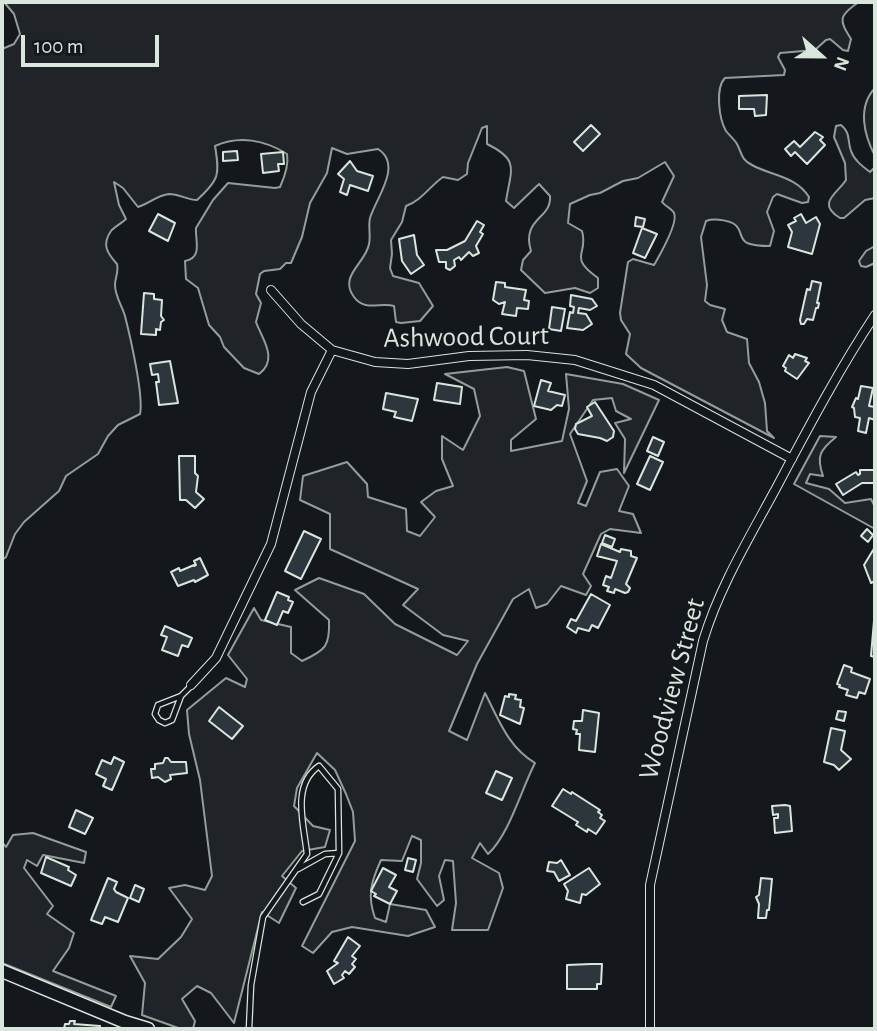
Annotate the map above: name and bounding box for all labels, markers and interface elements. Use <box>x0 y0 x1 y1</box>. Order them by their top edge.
scale bar <box>24 21 163 65</box>
north arrow <box>786 21 856 91</box>
text: 100 m <box>34 36 84 57</box>
text: N <box>830 54 852 73</box>
street label: Ashwood Court <box>383 319 549 355</box>
street label: Woodview Street <box>632 594 712 784</box>

